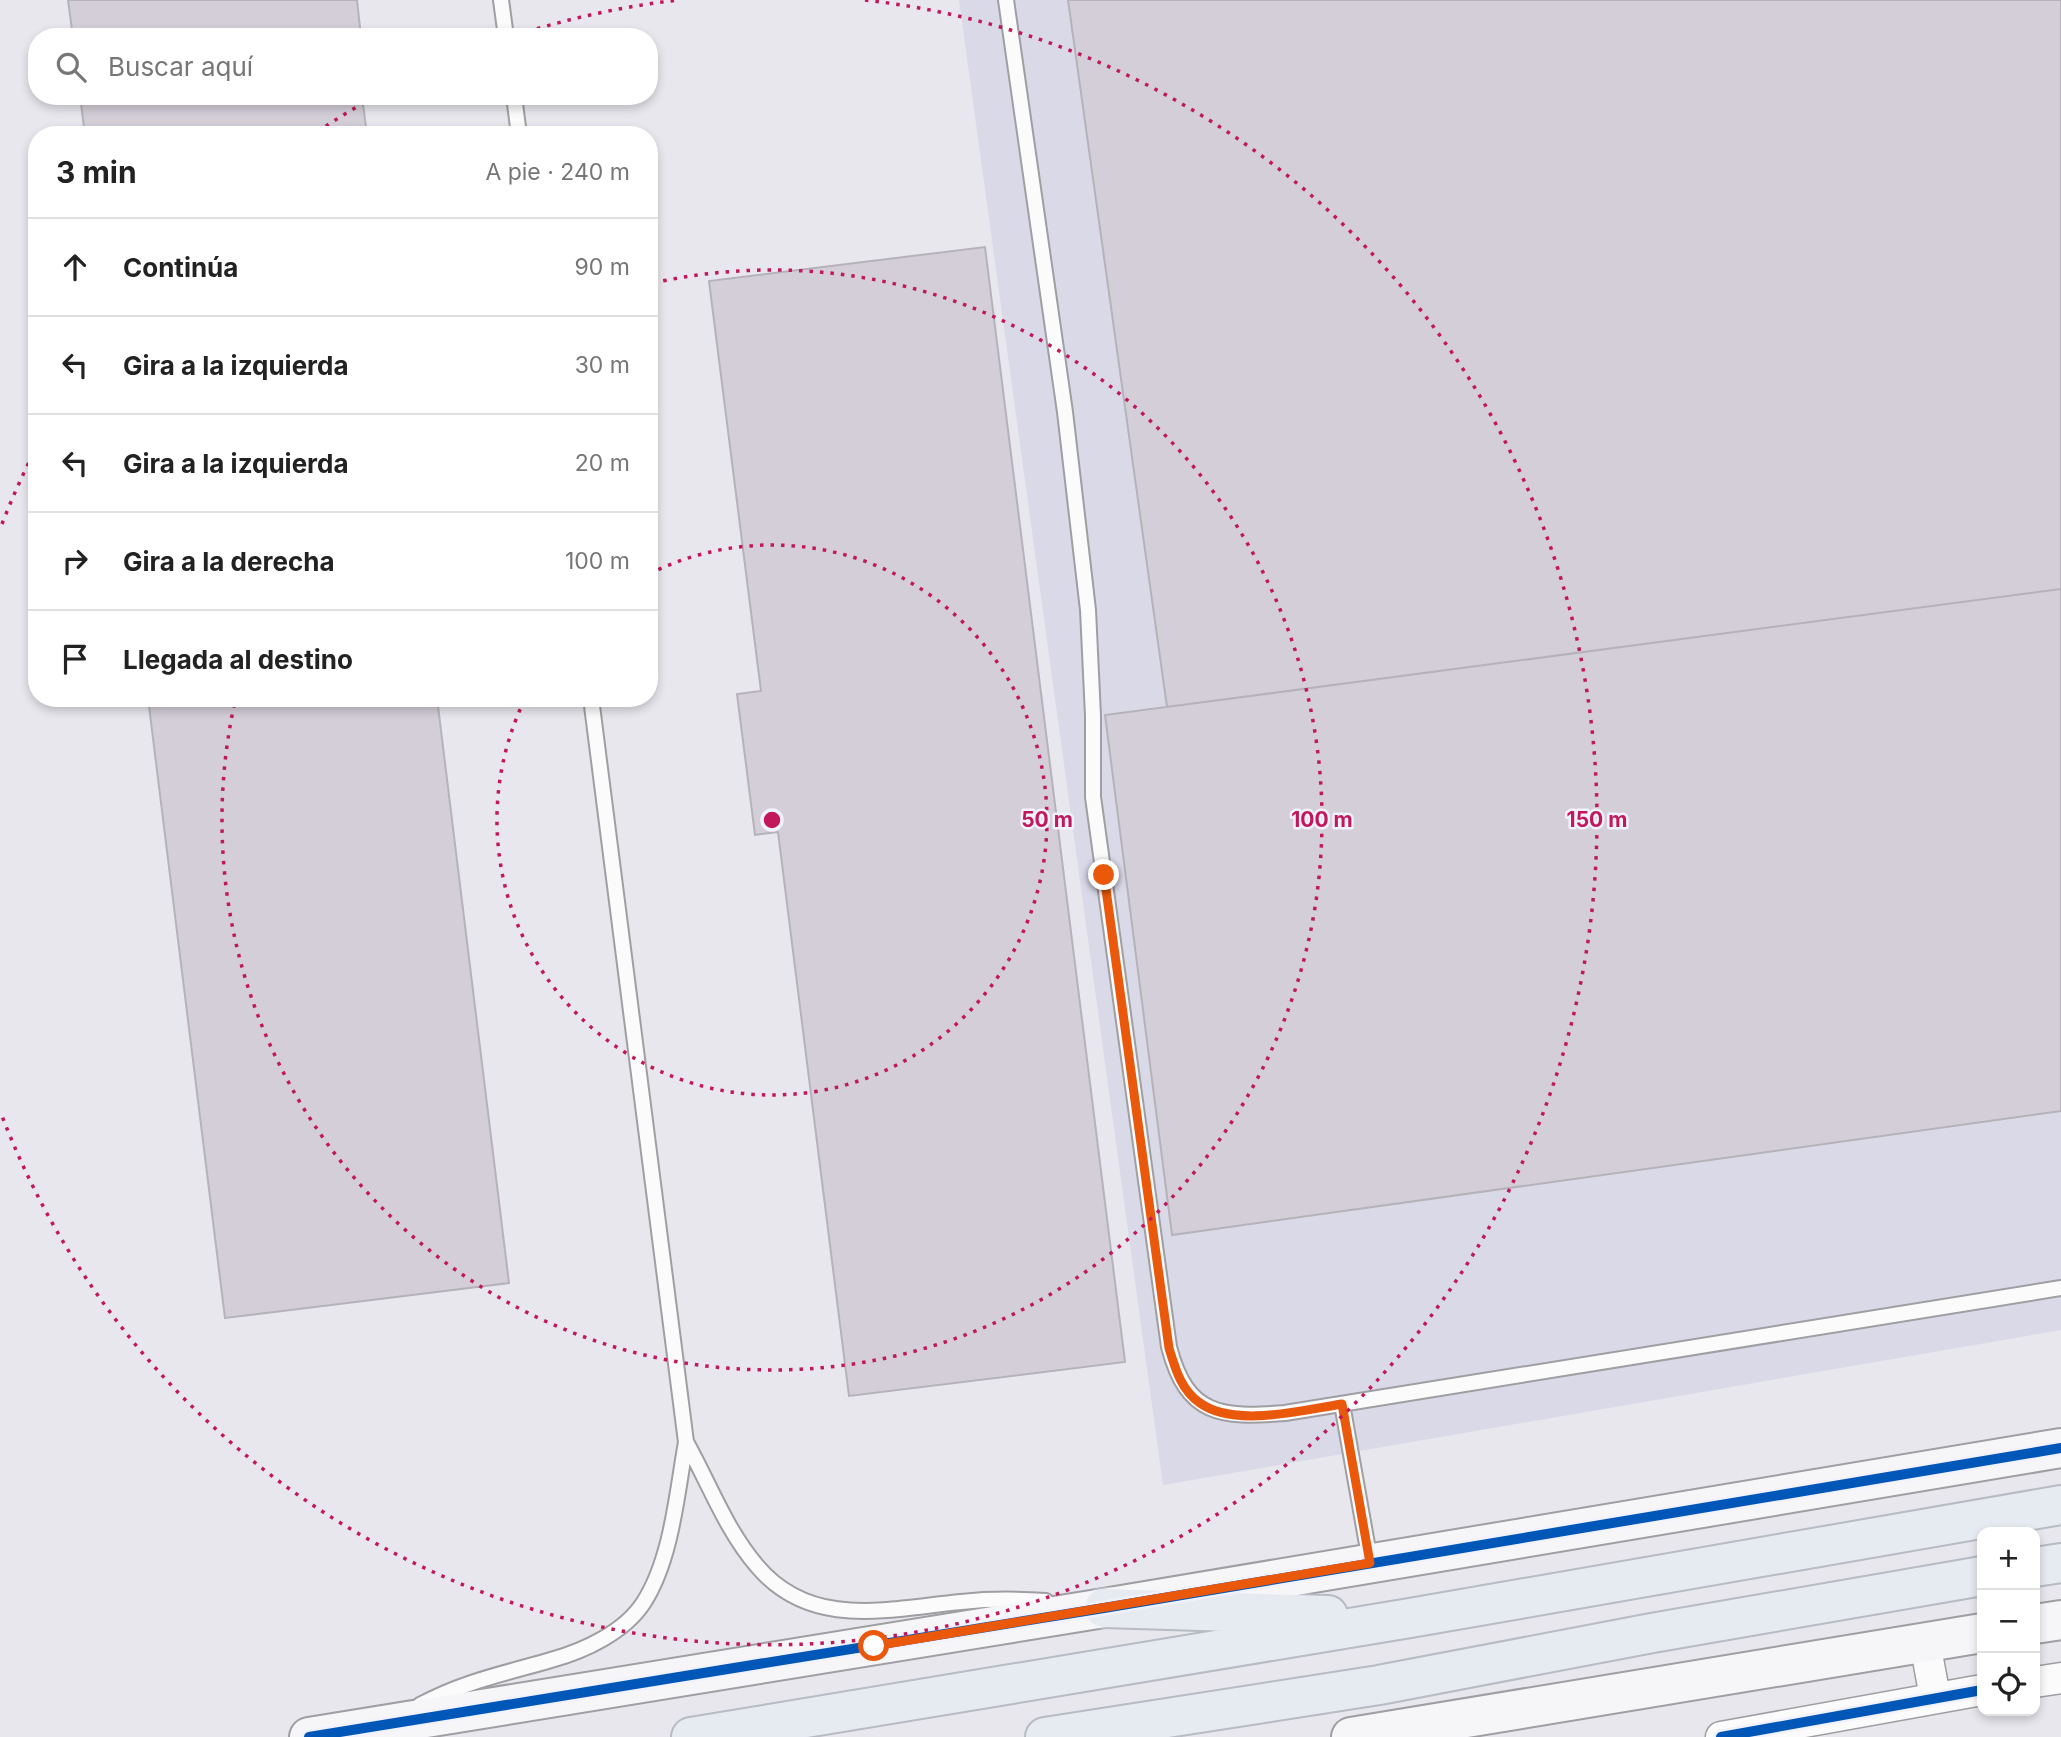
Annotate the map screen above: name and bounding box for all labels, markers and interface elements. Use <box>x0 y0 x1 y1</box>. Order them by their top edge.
search box <box>28 28 658 105</box>
icon: search <box>52 48 90 86</box>
text: Buscar aquí <box>108 51 253 82</box>
text: 3 min <box>56 154 137 190</box>
text: A pie · 240 m <box>485 158 630 186</box>
icon: ahead <box>56 248 94 286</box>
text: Continúa <box>123 252 238 283</box>
text: 90 m <box>575 253 630 281</box>
icon: left <box>56 346 94 384</box>
text: Gira a la izquierda <box>123 350 349 381</box>
text: 30 m <box>575 351 630 379</box>
icon: left <box>56 444 94 482</box>
text: Gira a la izquierda <box>123 448 349 479</box>
text: 20 m <box>575 449 630 477</box>
icon: right <box>56 542 94 580</box>
text: Gira a la derecha <box>123 546 335 577</box>
text: 100 m <box>565 547 630 575</box>
icon: arrive <box>56 640 94 678</box>
text: Llegada al destino <box>123 644 353 675</box>
text: 50 m <box>1021 807 1073 832</box>
text: 100 m <box>1291 807 1353 832</box>
text: 150 m <box>1567 807 1627 832</box>
centre of rings <box>760 808 784 832</box>
route end <box>1088 859 1119 890</box>
map controls <box>1977 1527 2040 1716</box>
button: + <box>1977 1527 2040 1590</box>
button: − <box>1977 1590 2040 1653</box>
route start <box>858 1630 889 1661</box>
button: locate <box>1977 1653 2040 1716</box>

